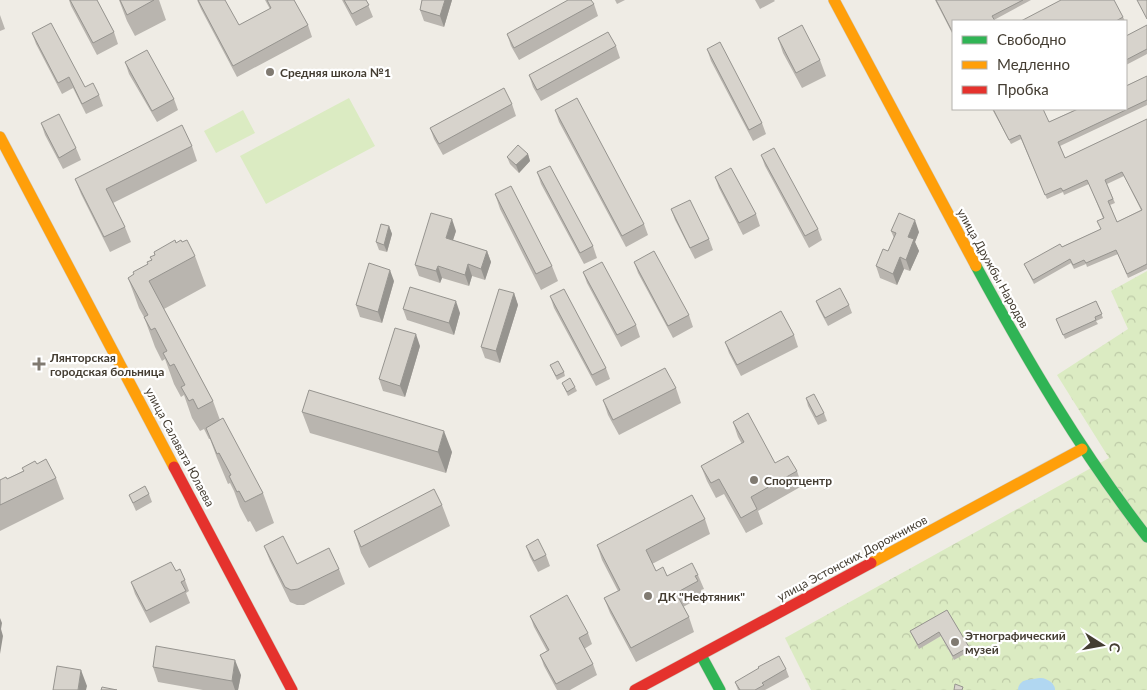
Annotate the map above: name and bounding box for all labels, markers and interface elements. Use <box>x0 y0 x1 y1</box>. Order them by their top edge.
legend <box>952 20 1127 110</box>
text: Свободно <box>997 30 1066 48</box>
text: Медленно <box>997 55 1070 73</box>
place label: Средняя школа №1 <box>280 65 391 80</box>
marker: Средняя школа №1 <box>264 66 276 78</box>
text: Пробка <box>997 80 1049 98</box>
street label: улица Дружбы Народов <box>954 206 1032 330</box>
place label: Лянторская городская больница <box>49 350 164 379</box>
marker: Лянторская городская больница <box>32 357 46 371</box>
street label: улица Салавата Юлаева <box>142 385 218 509</box>
place label: Спортцентр <box>764 473 832 488</box>
marker: Спортцентр <box>748 474 760 486</box>
street label: улица Эстонских Дорожников <box>774 512 930 604</box>
place label: ДК "Нефтяник" <box>658 589 745 604</box>
marker: ДК "Нефтяник" <box>642 590 654 602</box>
north arrow <box>1077 620 1127 670</box>
place label: Этнографический музей <box>965 628 1066 657</box>
marker: Этнографический музей <box>949 636 961 648</box>
text: С <box>1106 641 1124 654</box>

